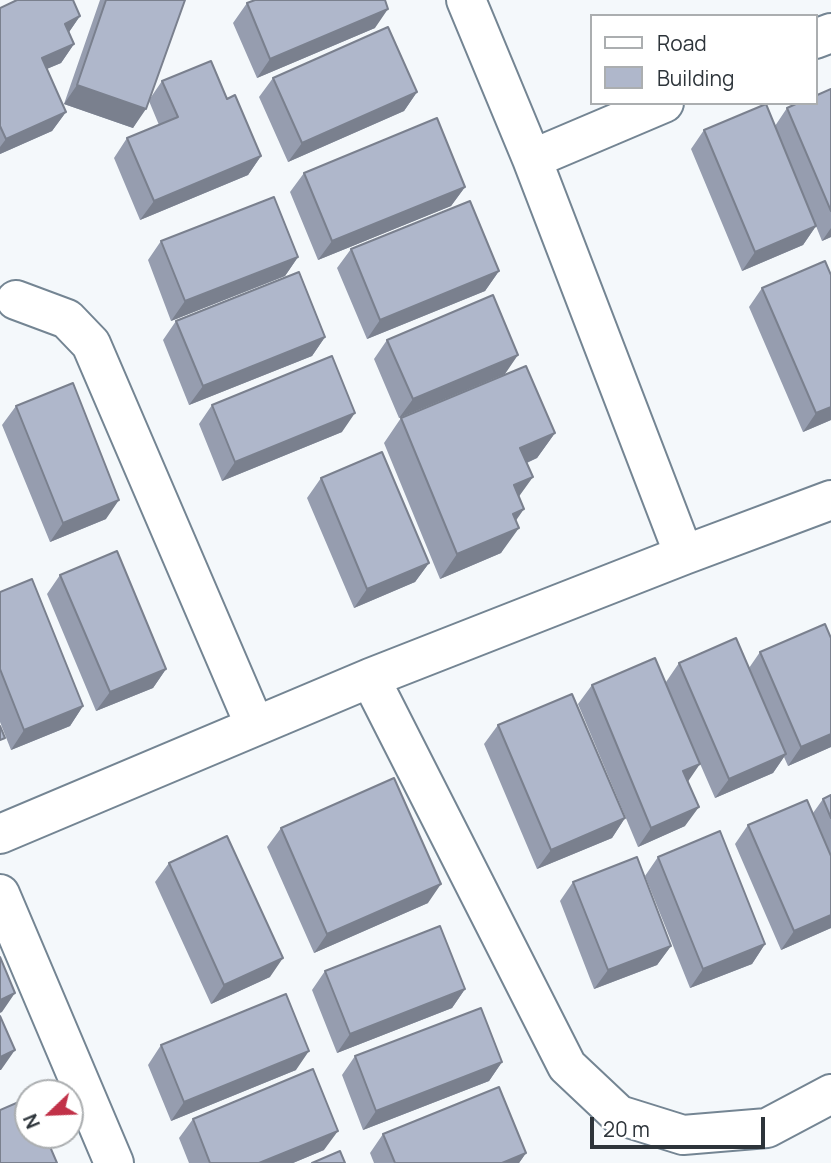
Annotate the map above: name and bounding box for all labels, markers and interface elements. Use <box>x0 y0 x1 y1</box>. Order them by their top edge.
legend <box>590 14 817 105</box>
text: Road <box>657 29 707 57</box>
text: Building <box>657 64 734 92</box>
north arrow <box>14 1079 84 1149</box>
scale bar <box>593 1104 768 1148</box>
text: N <box>17 1110 46 1133</box>
text: 20 m <box>603 1115 650 1143</box>

